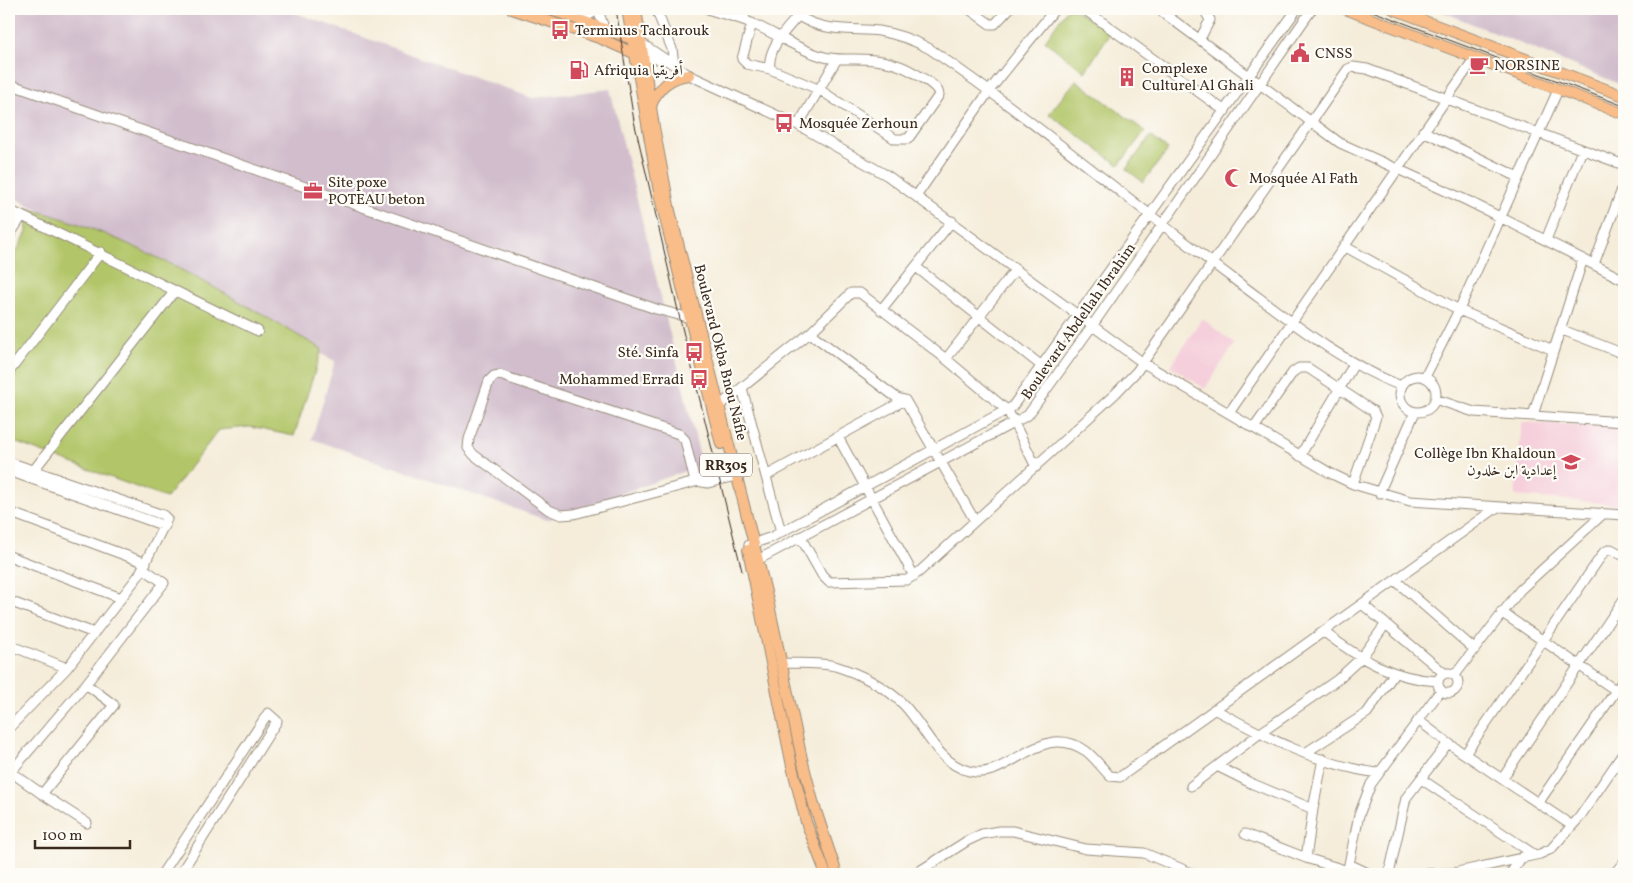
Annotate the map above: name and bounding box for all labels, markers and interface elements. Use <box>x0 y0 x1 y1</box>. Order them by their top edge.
bus stop icon: Terminus Tacharouk <box>549 19 571 41</box>
place label: Terminus Tacharouk <box>575 21 709 42</box>
public building icon: CNSS <box>1289 42 1311 64</box>
place label: CNSS <box>1315 44 1353 65</box>
cafe icon: NORSINE <box>1468 54 1490 76</box>
place label: NORSINE <box>1494 56 1560 77</box>
fuel station icon: Afriquia أفريقيا <box>568 59 590 81</box>
place label: Afriquia أفريقيا <box>594 59 683 82</box>
place label: Complexe Culturel Al Ghali <box>1142 59 1254 97</box>
building icon: Complexe Culturel Al Ghali <box>1116 66 1138 88</box>
bus stop icon: Mosquée Zerhoun <box>773 112 795 134</box>
place label: Mosquée Zerhoun <box>799 114 918 135</box>
mosque icon: Mosquée Al Fath <box>1223 167 1245 189</box>
place label: Mosquée Al Fath <box>1249 169 1358 190</box>
place label: Site poxe POTEAU beton <box>328 173 425 211</box>
office icon: Site poxe POTEAU beton <box>302 180 324 202</box>
street label: Boulevard Abdellah Ibrahim <box>1017 239 1141 405</box>
street label: Boulevard Okba Bnou Nafie <box>687 262 752 443</box>
bus stop icon: Sté. Sinfa <box>683 341 705 363</box>
place label: Sté. Sinfa <box>618 343 679 364</box>
bus stop icon: Mohammed Erradi <box>688 368 710 390</box>
place label: Mohammed Erradi <box>559 370 684 391</box>
place label: Collège Ibn Khaldoun إعدادية ابن خلدون <box>1414 444 1558 482</box>
school or university icon: Collège Ibn Khaldoun إعدادية ابن خلدون <box>1560 451 1582 473</box>
road number: RR305 <box>700 454 752 476</box>
scale bar <box>35 818 130 850</box>
text: 100 m <box>42 826 82 847</box>

